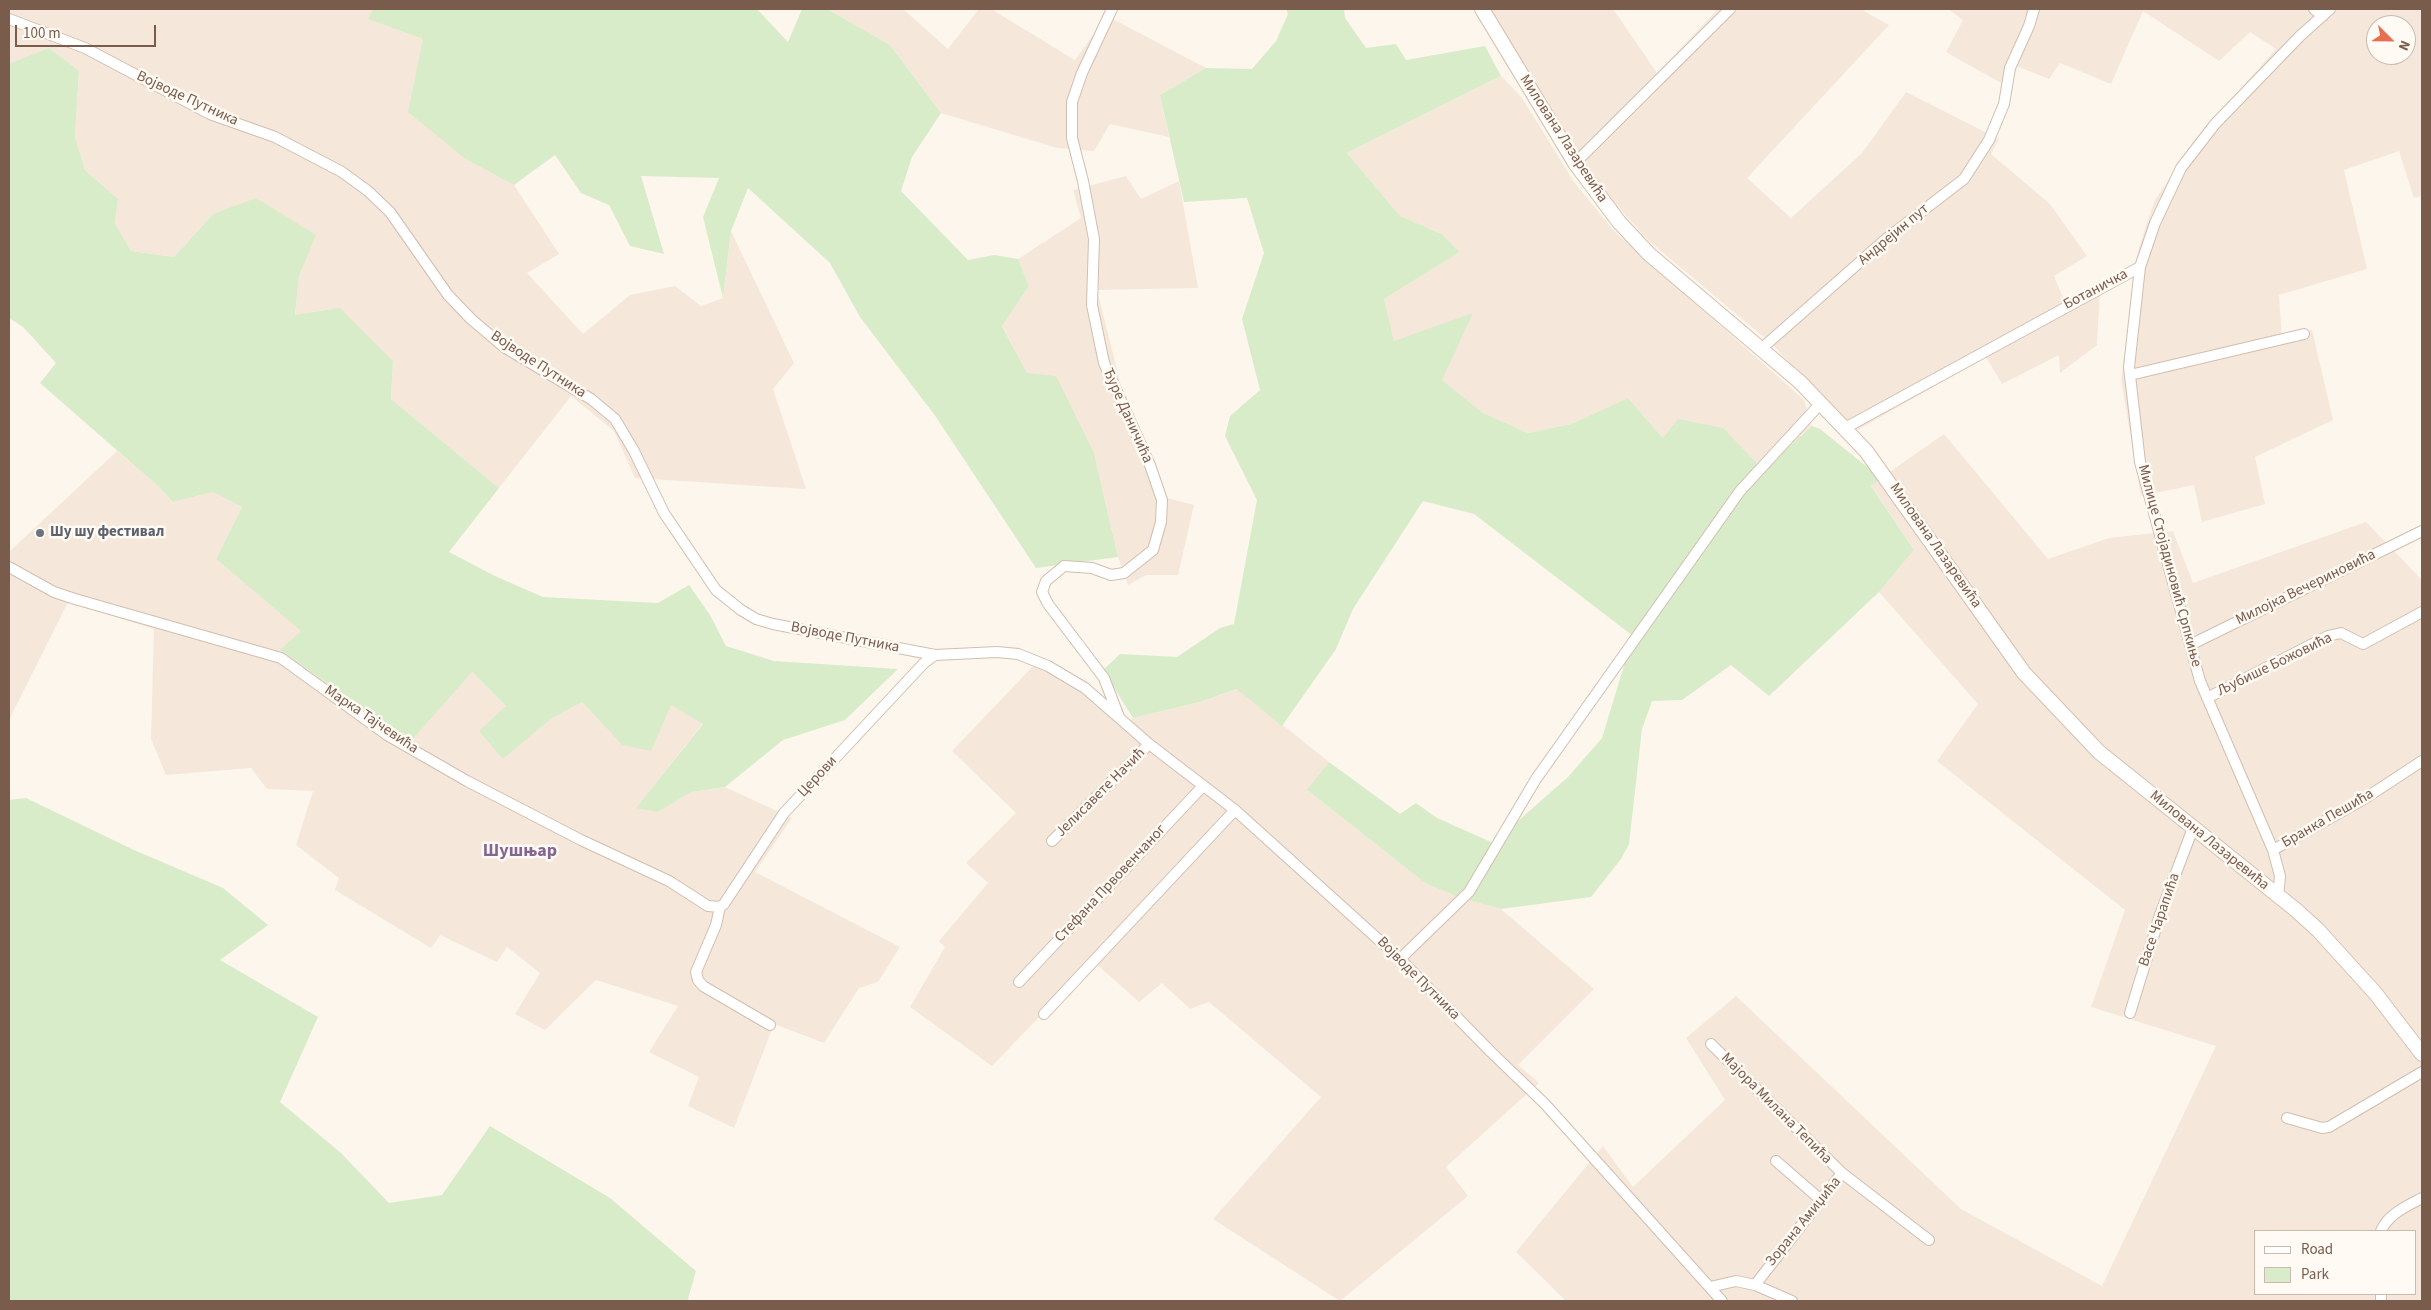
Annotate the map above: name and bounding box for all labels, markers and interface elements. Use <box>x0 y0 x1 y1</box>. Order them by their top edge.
scale bar <box>18 15 159 47</box>
north arrow <box>2366 15 2416 65</box>
text: 100 m <box>23 23 61 44</box>
text: N <box>2393 37 2415 54</box>
street label: Војводе Путника <box>133 68 241 130</box>
street label: Милована Лазаревића <box>1515 72 1611 206</box>
street label: Андрејин пут <box>1855 200 1933 270</box>
street label: Ботаничка <box>2061 266 2131 314</box>
street label: Војводе Путника <box>487 327 589 403</box>
street label: Ђуре Даничића <box>1098 366 1156 466</box>
street label: Милице Стојадиновић Српкиње <box>2133 463 2205 669</box>
street label: Милована Лазаревића <box>1885 480 1985 612</box>
place label: Шу шу фестивал <box>50 524 164 542</box>
marker: Шу шу фестивал <box>34 527 46 539</box>
street label: Милојка Вечериновића <box>2233 546 2379 630</box>
street label: Војводе Путника <box>789 619 901 657</box>
street label: Љубише Божовића <box>2215 629 2335 701</box>
street label: Марка Тајчевића <box>321 682 421 758</box>
street label: Јелисавете Начић <box>1053 745 1149 841</box>
street label: Церови <box>794 753 842 801</box>
street label: Бранка Пешића <box>2279 785 2377 853</box>
street label: Милована Лазаревића <box>2146 787 2272 895</box>
street label: Стефана Првовенчаног <box>1052 821 1170 947</box>
district label: Шушњар <box>483 841 557 863</box>
street label: Васе Чарапића <box>2136 871 2184 969</box>
street label: Војводе Путника <box>1373 934 1463 1024</box>
street label: Мајора Милана Тепића <box>1717 1050 1835 1168</box>
street label: Зорана Амиџића <box>1763 1174 1845 1270</box>
legend <box>2254 1230 2416 1295</box>
text: Road <box>2301 1239 2333 1260</box>
text: Park <box>2301 1264 2329 1285</box>

